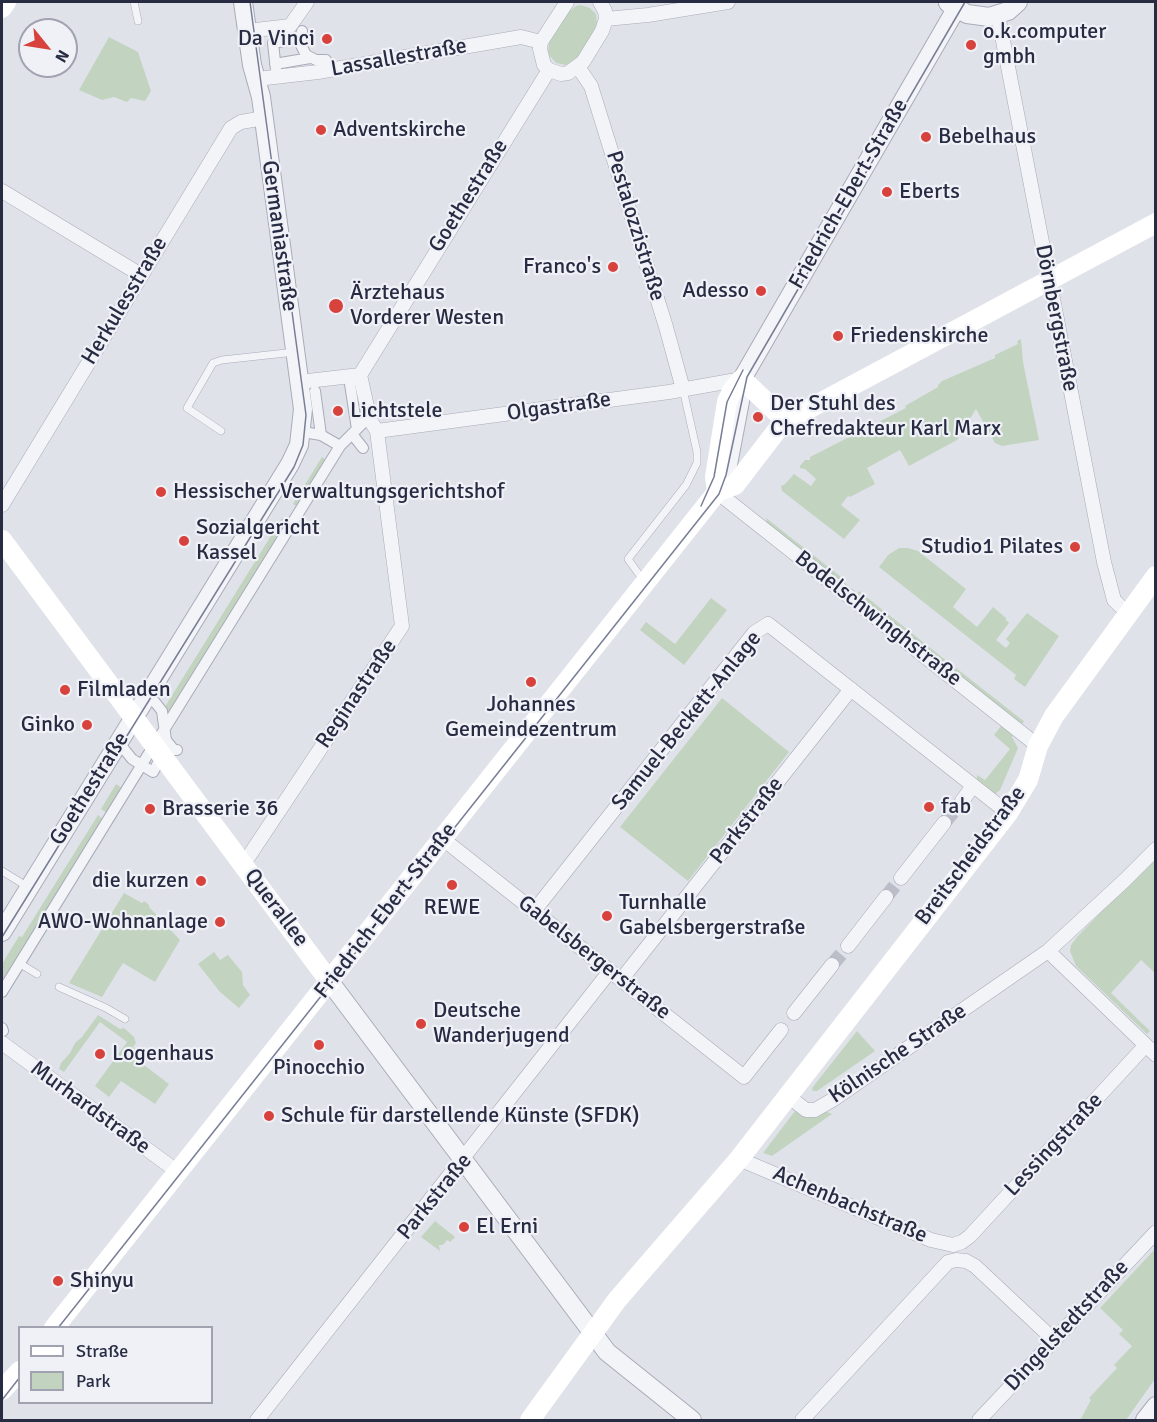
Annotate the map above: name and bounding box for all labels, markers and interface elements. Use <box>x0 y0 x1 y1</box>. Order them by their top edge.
north arrow <box>18 18 78 78</box>
place label: o.k.computer gmbh <box>983 19 1106 70</box>
place label: Da Vinci <box>238 26 315 52</box>
marker: Da Vinci <box>320 32 334 46</box>
street label: Lassallestraße <box>329 33 469 83</box>
marker: o.k.computer gmbh <box>964 38 978 52</box>
text: N <box>50 46 73 66</box>
street label: Friedrich-Ebert-Straße <box>784 94 914 294</box>
place label: Adventskirche <box>333 117 466 143</box>
marker: Adventskirche <box>314 123 328 137</box>
place label: Bebelhaus <box>938 124 1036 150</box>
marker: Bebelhaus <box>919 130 933 144</box>
street label: Goethestraße <box>424 135 514 257</box>
street label: Pestalozzistraße <box>600 148 670 304</box>
street label: Germaniastraße <box>255 159 303 313</box>
place label: Eberts <box>899 179 960 205</box>
marker: Eberts <box>880 185 894 199</box>
street label: Herkulesstraße <box>76 232 174 370</box>
street label: Dörnbergstraße <box>1029 242 1083 394</box>
place label: Franco's <box>523 254 601 280</box>
marker: Franco's <box>606 260 620 274</box>
place label: Adesso <box>682 278 749 304</box>
place label: Ärztehaus Vorderer Westen <box>350 280 504 332</box>
marker: Adesso <box>754 284 768 298</box>
marker: Ärztehaus Vorderer Westen <box>327 297 345 315</box>
place label: Friedenskirche <box>850 323 989 349</box>
marker: Friedenskirche <box>831 329 845 343</box>
street label: Olgastraße <box>505 387 613 427</box>
place label: Der Stuhl des Chefredakteur Karl Marx <box>770 391 1001 442</box>
place label: Lichtstele <box>350 398 442 424</box>
marker: Lichtstele <box>331 404 345 418</box>
marker: Der Stuhl des Chefredakteur Karl Marx <box>751 410 765 424</box>
place label: Hessischer Verwaltungsgerichtshof <box>173 479 504 505</box>
marker: Hessischer Verwaltungsgerichtshof <box>154 485 168 499</box>
place label: Sozialgericht Kassel <box>196 515 320 566</box>
marker: Sozialgericht Kassel <box>177 534 191 548</box>
place label: Studio1 Pilates <box>921 534 1063 560</box>
marker: Studio1 Pilates <box>1068 540 1082 554</box>
street label: Bodelschwinghstraße <box>789 546 967 692</box>
street label: Samuel-Beckett-Anlage <box>607 626 767 816</box>
street label: Reginastraße <box>311 634 403 754</box>
marker: Johannes Gemeindezentrum <box>524 675 538 689</box>
place label: Filmladen <box>77 677 171 703</box>
marker: Filmladen <box>58 683 72 697</box>
place label: Johannes Gemeindezentrum <box>445 692 617 744</box>
place label: Ginko <box>21 712 75 738</box>
marker: Ginko <box>80 718 94 732</box>
street label: Goethestraße <box>45 728 135 850</box>
street label: Parkstraße <box>705 772 789 870</box>
street label: Breitscheidstraße <box>910 781 1032 931</box>
place label: fab <box>941 794 971 820</box>
place label: Brasserie 36 <box>162 796 278 822</box>
marker: fab <box>922 800 936 814</box>
marker: Brasserie 36 <box>143 802 157 816</box>
street label: Friedrich-Ebert-Straße <box>309 818 463 1004</box>
street label: Querallee <box>238 864 314 952</box>
place label: die kurzen <box>92 868 189 894</box>
marker: die kurzen <box>194 874 208 888</box>
marker: REWE <box>445 878 459 892</box>
street label: Gabelsbergerstraße <box>512 890 676 1026</box>
place label: Turnhalle Gabelsbergerstraße <box>619 890 805 942</box>
place label: REWE <box>424 895 480 921</box>
place label: AWO-Wohnanlage <box>38 909 208 935</box>
marker: Turnhalle Gabelsbergerstraße <box>600 909 614 923</box>
marker: AWO-Wohnanlage <box>213 915 227 929</box>
place label: Deutsche Wanderjugend <box>433 998 570 1050</box>
street label: Kölnische Straße <box>824 998 972 1110</box>
marker: Deutsche Wanderjugend <box>414 1017 428 1031</box>
marker: Pinocchio <box>312 1038 326 1052</box>
place label: Logenhaus <box>112 1041 214 1067</box>
marker: Logenhaus <box>93 1047 107 1061</box>
place label: Pinocchio <box>273 1055 365 1081</box>
street label: Murhardstraße <box>25 1056 155 1160</box>
street label: Lessingstraße <box>999 1088 1109 1202</box>
place label: Schule für darstellende Künste (SFDK) <box>281 1103 639 1129</box>
marker: Schule für darstellende Künste (SFDK) <box>262 1109 276 1123</box>
street label: Parkstraße <box>392 1148 478 1246</box>
street label: Achenbachstraße <box>769 1161 931 1249</box>
place label: El Erni <box>476 1214 538 1240</box>
marker: El Erni <box>457 1220 471 1234</box>
street label: Dingelstedtstraße <box>999 1255 1135 1397</box>
place label: Shinyu <box>70 1268 134 1294</box>
marker: Shinyu <box>51 1274 65 1288</box>
legend <box>18 1326 213 1404</box>
text: Straße <box>76 1340 128 1362</box>
text: Park <box>76 1370 111 1392</box>

